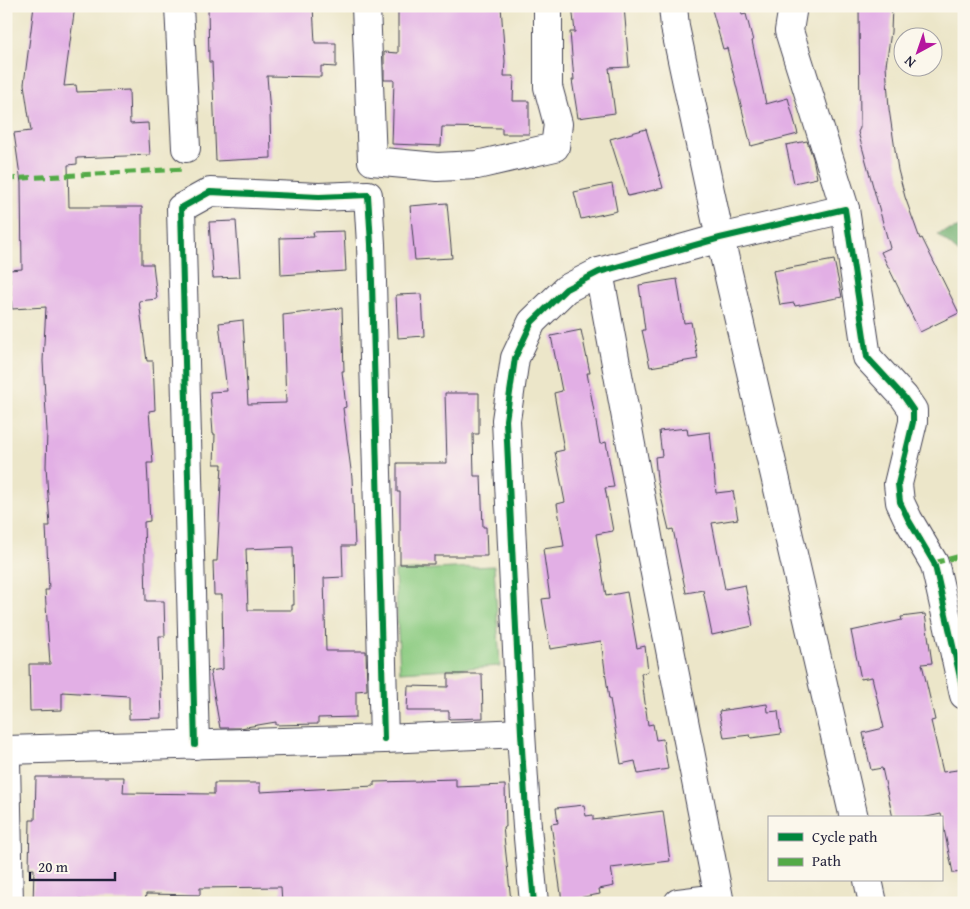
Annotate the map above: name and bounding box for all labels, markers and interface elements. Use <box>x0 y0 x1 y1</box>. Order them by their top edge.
north arrow <box>892 28 942 78</box>
text: N <box>899 51 920 73</box>
legend <box>768 816 942 882</box>
text: Cycle path <box>812 826 878 847</box>
scale bar <box>30 849 115 881</box>
text: Path <box>812 850 841 871</box>
text: 20 m <box>38 856 69 877</box>

